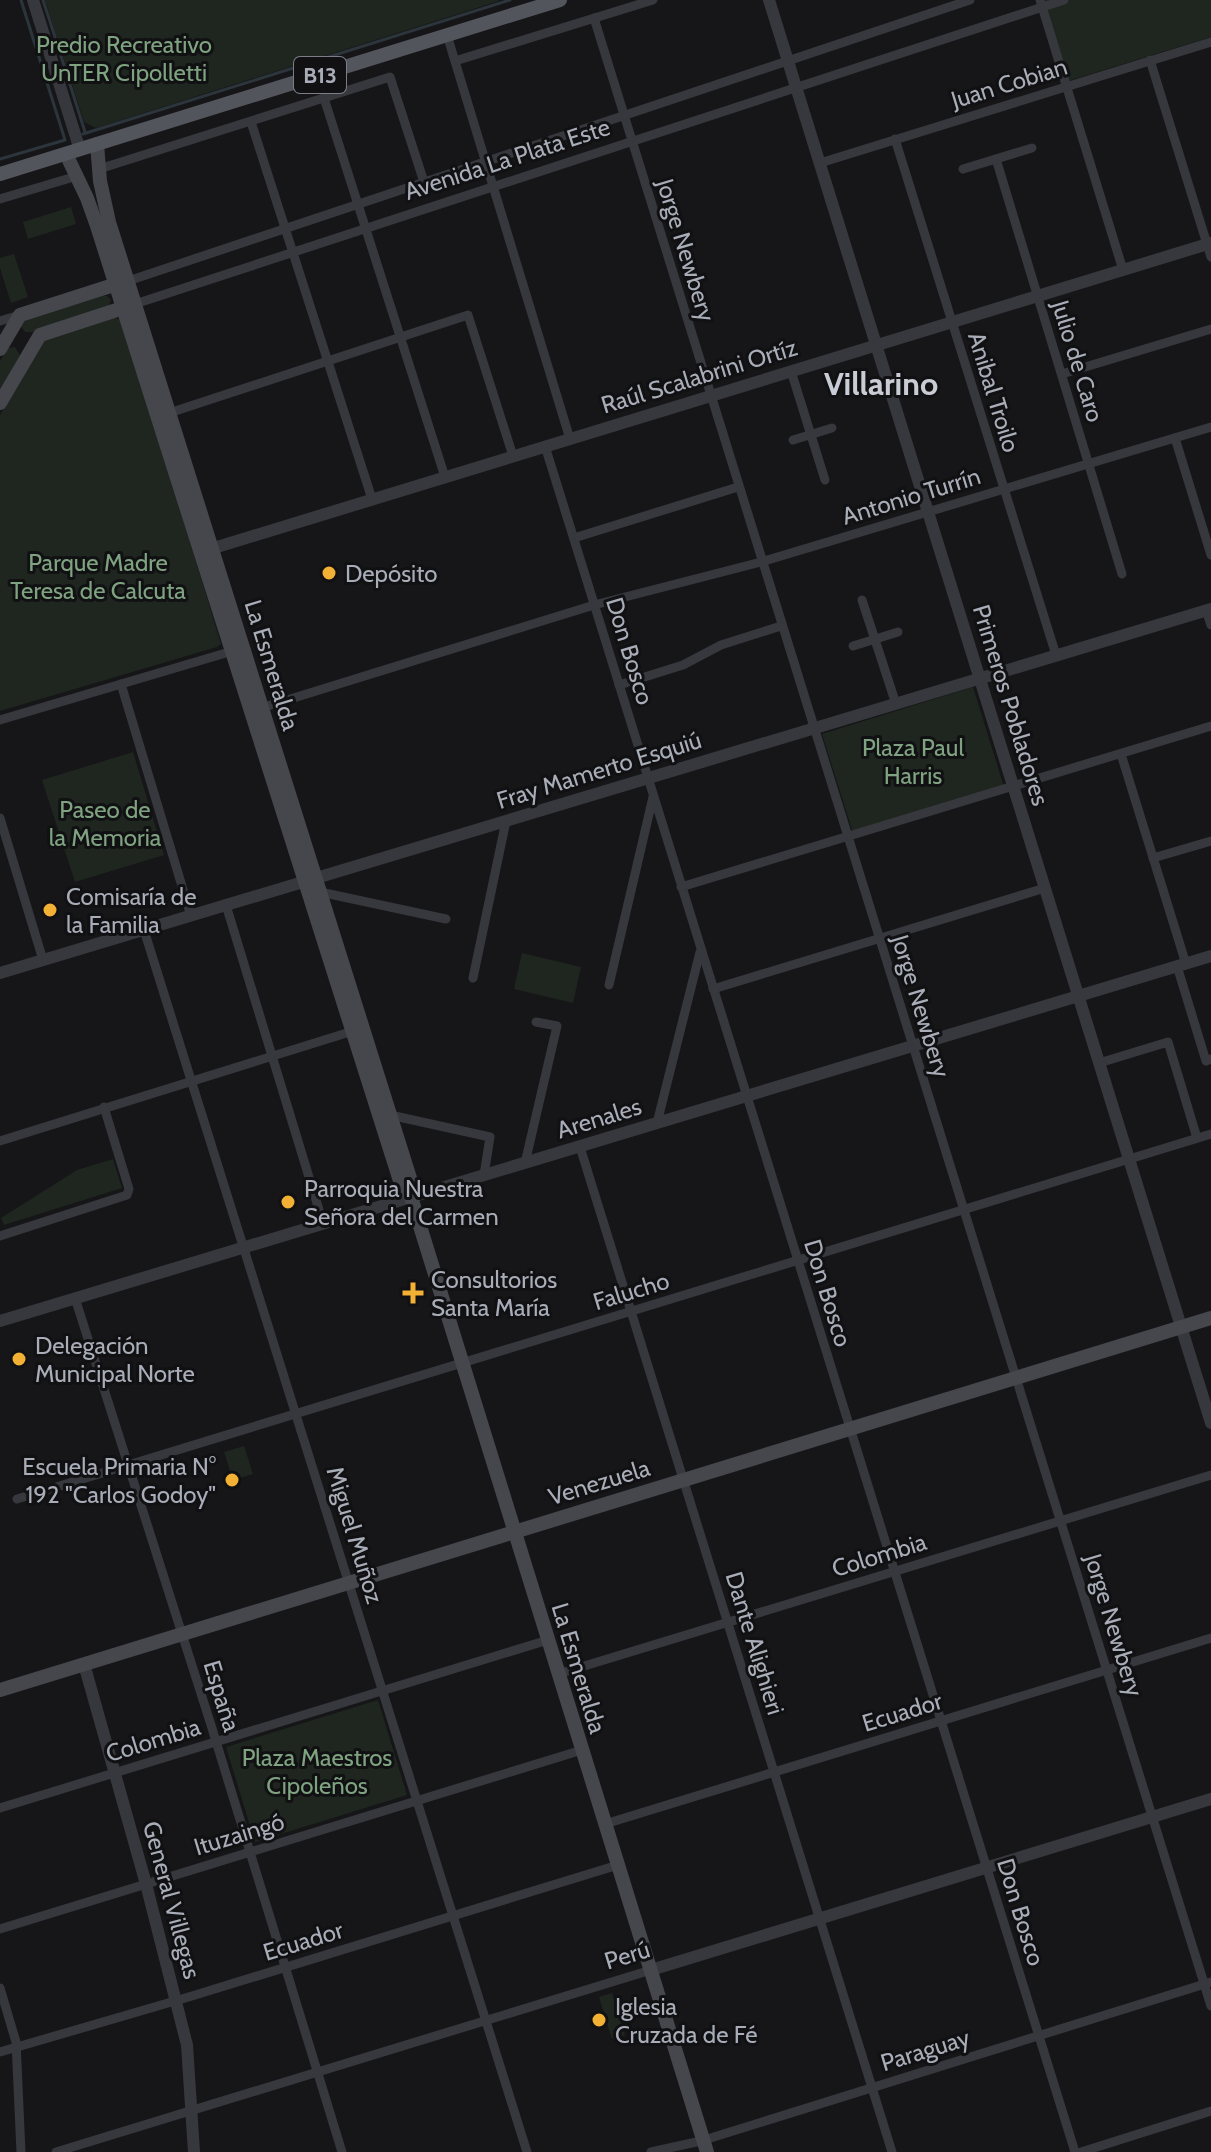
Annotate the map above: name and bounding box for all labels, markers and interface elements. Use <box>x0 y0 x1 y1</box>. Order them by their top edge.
park label: Predio Recreativo UnTER Cipolletti <box>36 30 212 87</box>
street label: Juan Cobian <box>947 52 1071 115</box>
road number: B13 <box>294 57 346 93</box>
street label: Avenida La Plata Este <box>401 112 613 206</box>
street label: Jorge Newbery <box>650 174 721 325</box>
street label: Julio de Caro <box>1045 296 1110 425</box>
street label: Anibal Troilo <box>962 328 1026 456</box>
street label: Raúl Scalabrini Ortíz <box>598 332 800 420</box>
district label: Villarino <box>824 364 938 403</box>
street label: Antonio Turrín <box>838 461 984 531</box>
park label: Parque Madre Teresa de Calcuta <box>10 548 186 605</box>
place label: Depósito <box>345 559 437 588</box>
marker: Depósito <box>320 564 338 582</box>
street label: Don Bosco <box>600 594 660 708</box>
street label: La Esmeralda <box>238 596 306 734</box>
street label: Primeros Pobladores <box>967 601 1055 809</box>
street label: Fray Mamerto Esquiú <box>493 725 705 815</box>
park label: Plaza Paul Harris <box>862 733 964 790</box>
park label: Paseo de la Memoria <box>49 795 162 852</box>
place label: Comisaría de la Familia <box>66 882 196 939</box>
marker: Comisaría de la Familia <box>41 901 59 919</box>
street label: Jorge Newbery <box>885 930 956 1081</box>
street label: Arenales <box>553 1091 645 1145</box>
place label: Parroquia Nuestra Señora del Carmen <box>304 1174 499 1231</box>
marker: Parroquia Nuestra Señora del Carmen <box>279 1193 297 1211</box>
street label: Don Bosco <box>798 1236 858 1350</box>
place label: Consultorios Santa María <box>431 1265 557 1322</box>
street label: Falucho <box>589 1266 673 1316</box>
marker: Consultorios Santa María <box>402 1282 424 1304</box>
place label: Delegación Municipal Norte <box>35 1331 195 1388</box>
marker: Delegación Municipal Norte <box>10 1350 28 1368</box>
place label: Escuela Primaria N° 192 "Carlos Godoy" <box>22 1452 216 1509</box>
street label: Venezuela <box>545 1453 654 1511</box>
street label: Miguel Muñoz <box>320 1463 390 1607</box>
marker: Escuela Primaria N° 192 "Carlos Godoy" <box>223 1471 241 1489</box>
street label: Colombia <box>828 1527 930 1583</box>
street label: Jorge Newbery <box>1078 1549 1149 1700</box>
street label: Dante Alighieri <box>719 1568 791 1718</box>
street label: La Esmeralda <box>545 1599 613 1737</box>
street label: España <box>197 1657 247 1736</box>
street label: Ecuador <box>859 1686 946 1738</box>
street label: Colombia <box>102 1712 204 1768</box>
park label: Plaza Maestros Cipoleños <box>242 1743 392 1800</box>
street label: Ituzaingó <box>190 1807 288 1861</box>
street label: General Villegas <box>137 1818 207 1982</box>
street label: Don Bosco <box>991 1855 1051 1969</box>
street label: Ecuador <box>260 1915 347 1967</box>
street label: Perú <box>601 1934 653 1976</box>
place label: Iglesia Cruzada de Fé <box>615 1992 758 2049</box>
marker: Iglesia Cruzada de Fé <box>590 2011 608 2029</box>
street label: Paraguay <box>877 2023 973 2077</box>

